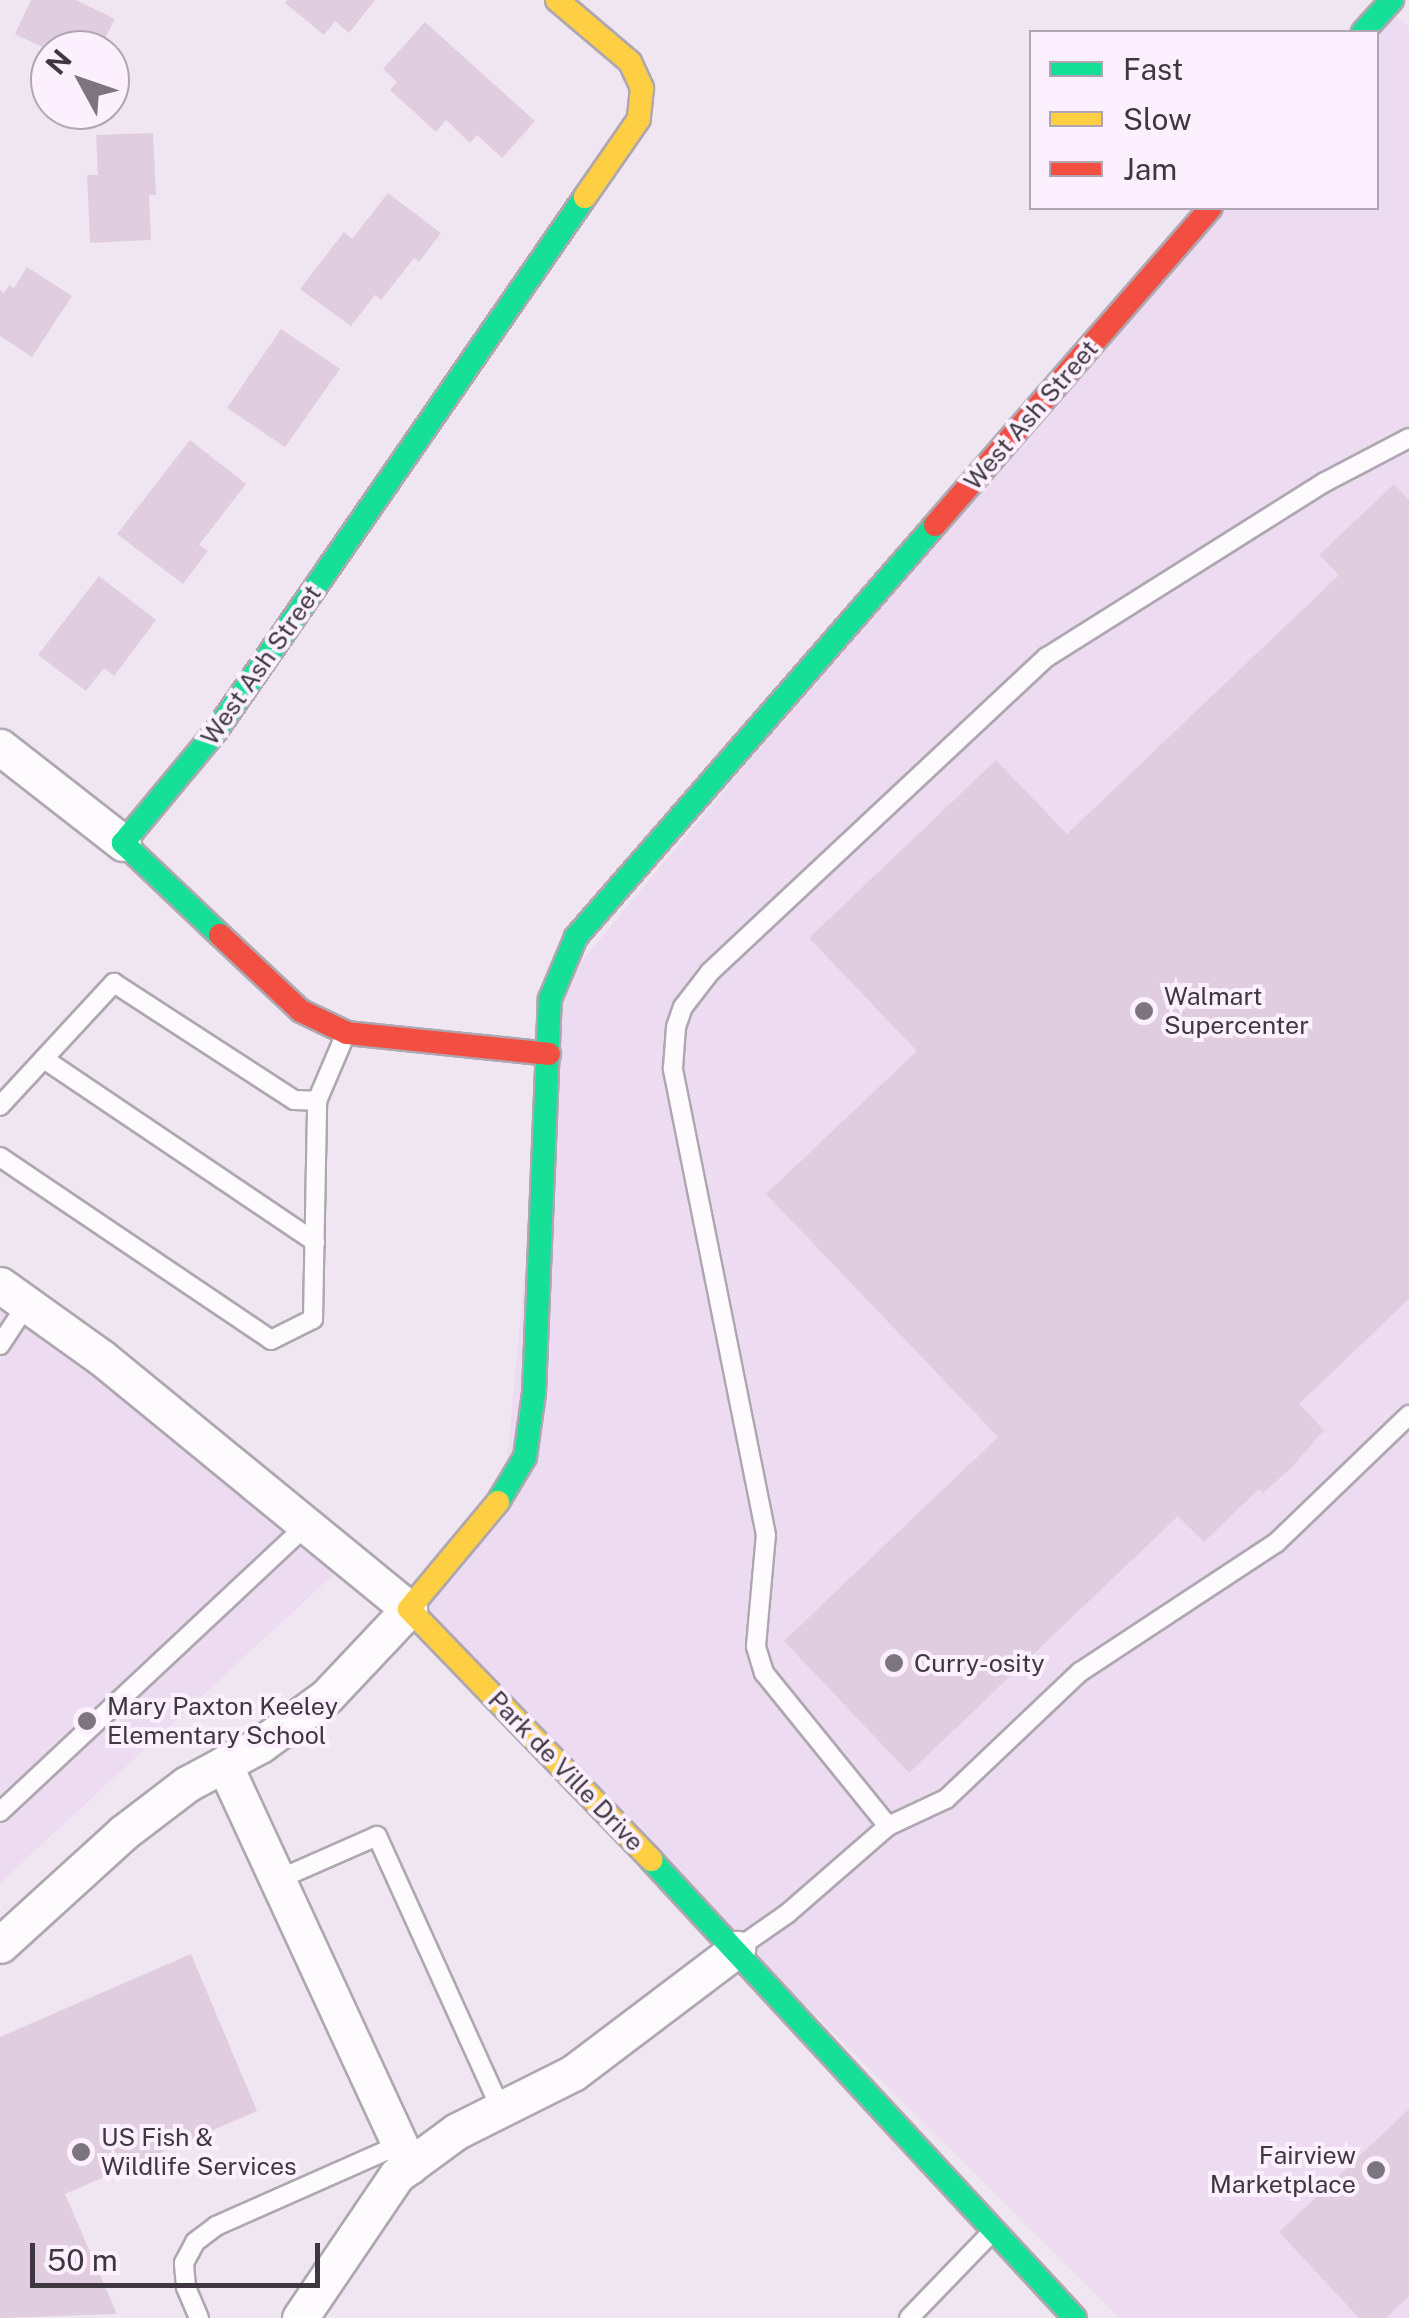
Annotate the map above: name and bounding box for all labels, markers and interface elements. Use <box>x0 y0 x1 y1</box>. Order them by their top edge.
north arrow <box>30 30 130 130</box>
legend <box>1029 30 1379 210</box>
text: N <box>38 43 78 81</box>
text: Fast <box>1123 51 1183 87</box>
text: Slow <box>1123 101 1192 137</box>
text: Jam <box>1123 151 1177 187</box>
street label: West Ash Street <box>958 334 1104 496</box>
street label: West Ash Street <box>195 579 327 751</box>
place label: Walmart Supercenter <box>1164 982 1309 1041</box>
marker: Walmart Supercenter <box>1133 1000 1155 1022</box>
place label: Curry-osity <box>914 1648 1045 1678</box>
marker: Curry-osity <box>883 1652 905 1674</box>
street label: Park de Ville Drive <box>482 1684 650 1858</box>
place label: Mary Paxton Keeley Elementary School <box>107 1692 338 1751</box>
marker: Mary Paxton Keeley Elementary School <box>76 1710 98 1732</box>
place label: US Fish & Wildlife Services <box>101 2123 297 2182</box>
marker: US Fish & Wildlife Services <box>70 2141 92 2163</box>
place label: Fairview Marketplace <box>1210 2141 1356 2200</box>
marker: Fairview Marketplace <box>1365 2159 1387 2181</box>
scale bar <box>35 2223 325 2285</box>
text: 50 m <box>47 2242 118 2278</box>

